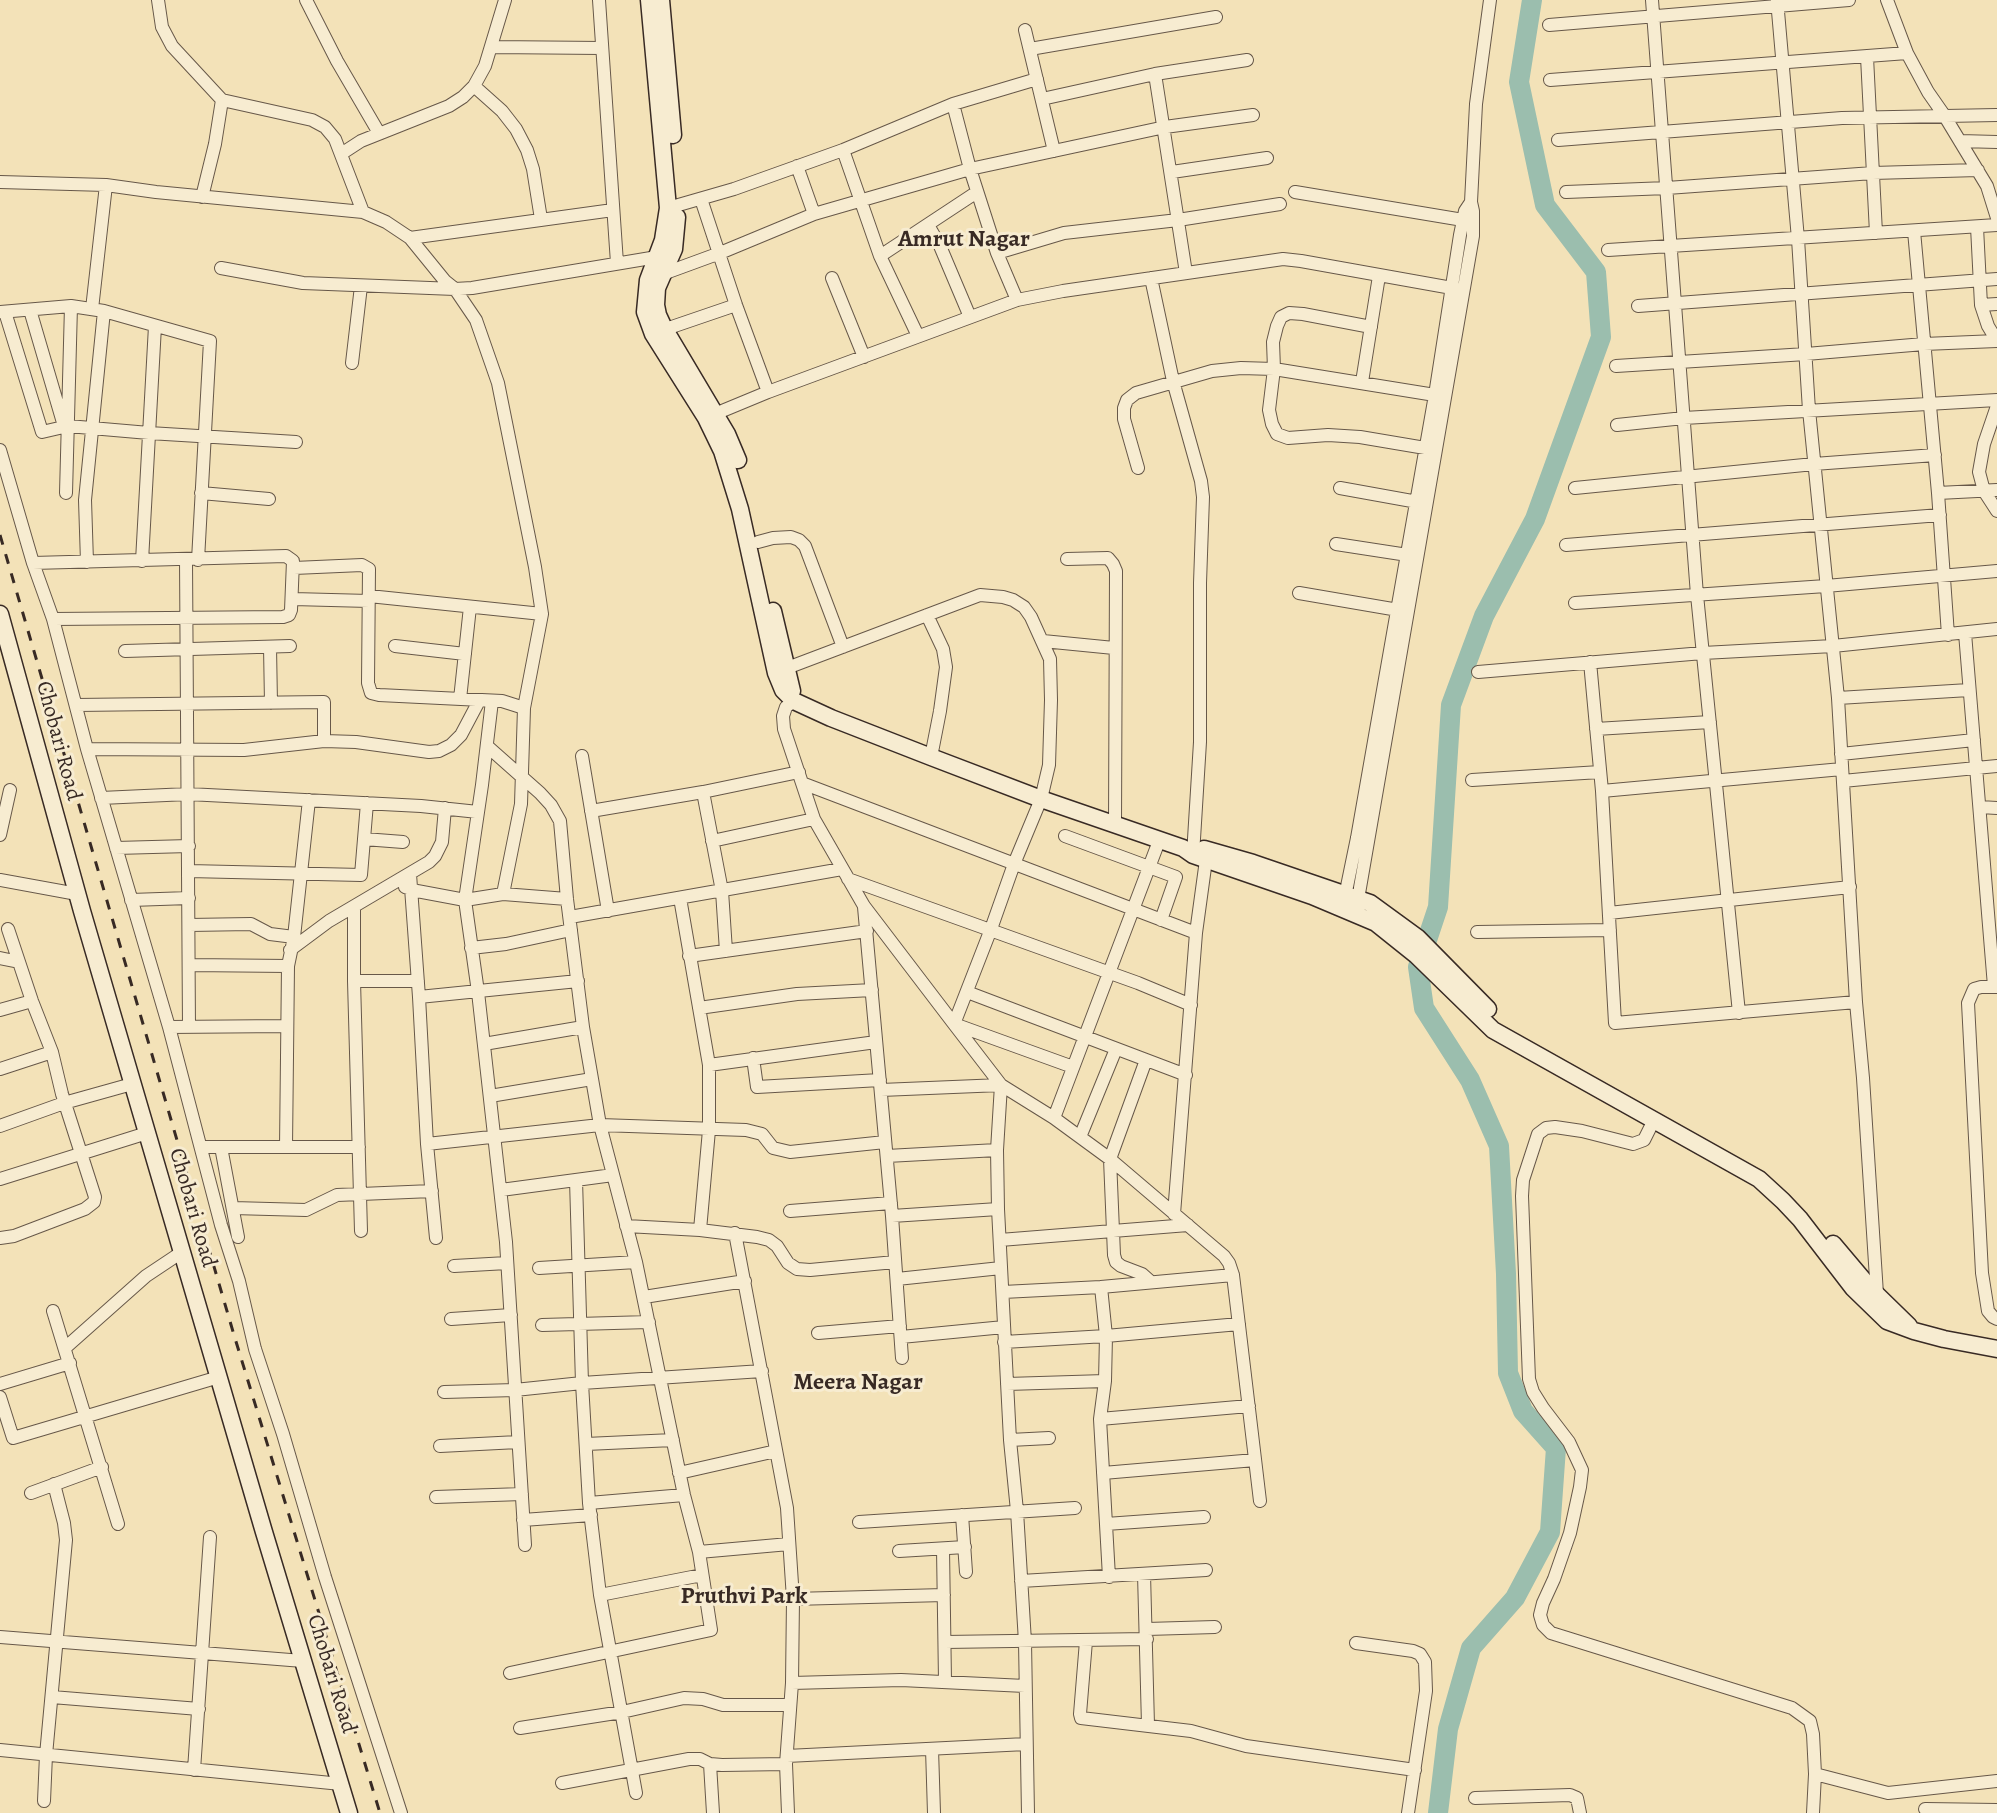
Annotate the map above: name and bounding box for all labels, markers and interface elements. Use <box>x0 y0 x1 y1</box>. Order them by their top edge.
district label: Amrut Nagar <box>898 226 1030 254</box>
street label: Chobari Road <box>29 678 87 804</box>
street label: Chobari Road <box>162 1145 222 1271</box>
district label: Meera Nagar <box>793 1369 923 1397</box>
district label: Pruthvi Park <box>681 1583 807 1611</box>
street label: Chobari Road <box>300 1611 362 1737</box>

